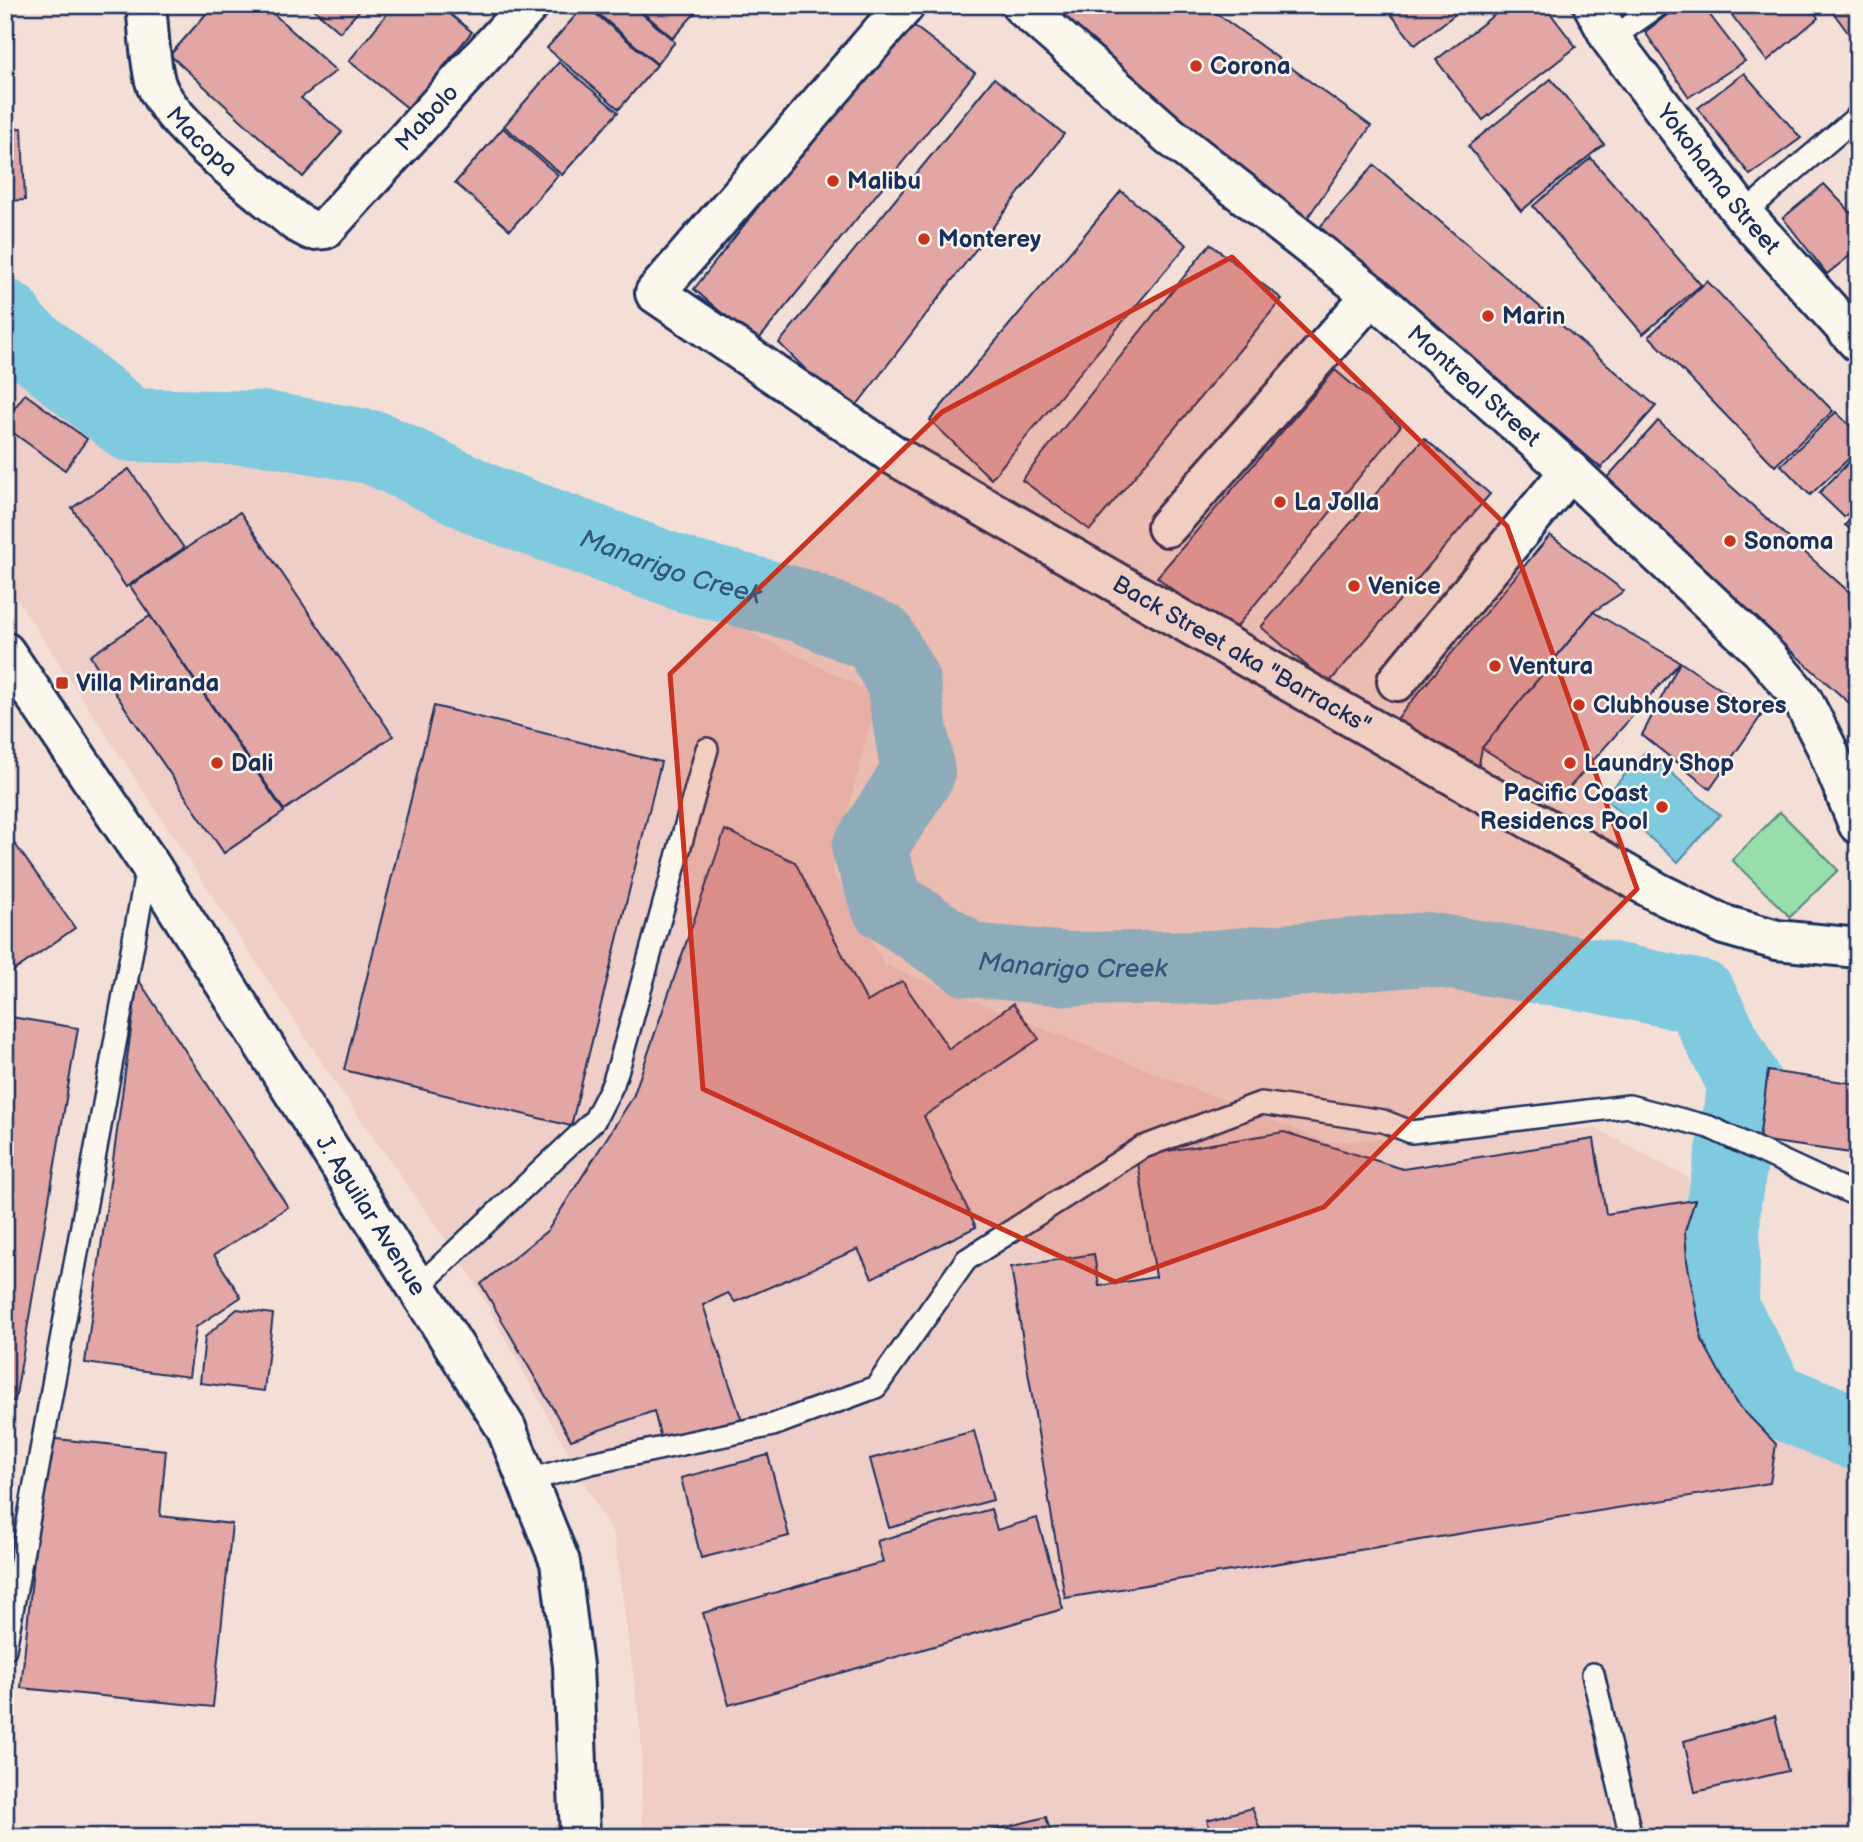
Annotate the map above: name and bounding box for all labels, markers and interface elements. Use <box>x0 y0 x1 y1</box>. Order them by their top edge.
place label: Corona <box>1210 52 1291 81</box>
marker: Corona <box>1188 58 1204 74</box>
street label: Mabolo <box>389 78 465 157</box>
street label: Yokohama Street <box>1650 98 1786 261</box>
street label: Macopa <box>160 101 243 183</box>
place label: Malibu <box>847 167 921 196</box>
marker: Malibu <box>825 173 841 189</box>
place label: Monterey <box>938 225 1041 254</box>
marker: Monterey <box>916 231 932 247</box>
place label: Marin <box>1502 302 1565 331</box>
marker: Marin <box>1480 308 1496 324</box>
street label: Montreal Street <box>1401 319 1547 453</box>
place label: La Jolla <box>1294 488 1379 517</box>
marker: La Jolla <box>1272 494 1288 510</box>
water label: Manarigo Creek <box>575 524 766 612</box>
place label: Sonoma <box>1744 527 1834 556</box>
marker: Sonoma <box>1722 533 1738 549</box>
street label: Back Street aka "Barracks" <box>1107 569 1376 740</box>
place label: Venice <box>1368 572 1441 601</box>
marker: Venice <box>1346 578 1362 594</box>
place label: Ventura <box>1509 652 1593 681</box>
marker: Ventura <box>1487 658 1503 674</box>
place label: Villa Miranda <box>76 669 219 698</box>
marker: Villa Miranda <box>54 675 70 691</box>
place label: Clubhouse Stores <box>1593 691 1787 720</box>
marker: Clubhouse Stores <box>1571 697 1587 713</box>
place label: Dali <box>231 749 273 778</box>
place label: Laundry Shop <box>1584 749 1734 778</box>
marker: Dali <box>209 755 225 771</box>
marker: Laundry Shop <box>1562 755 1578 771</box>
place label: Pacific Coast Residencs Pool <box>1480 779 1648 836</box>
marker: Pacific Coast Residencs Pool <box>1654 799 1670 815</box>
water label: Manarigo Creek <box>977 947 1169 987</box>
street label: J. Aguilar Avenue <box>309 1130 433 1301</box>

